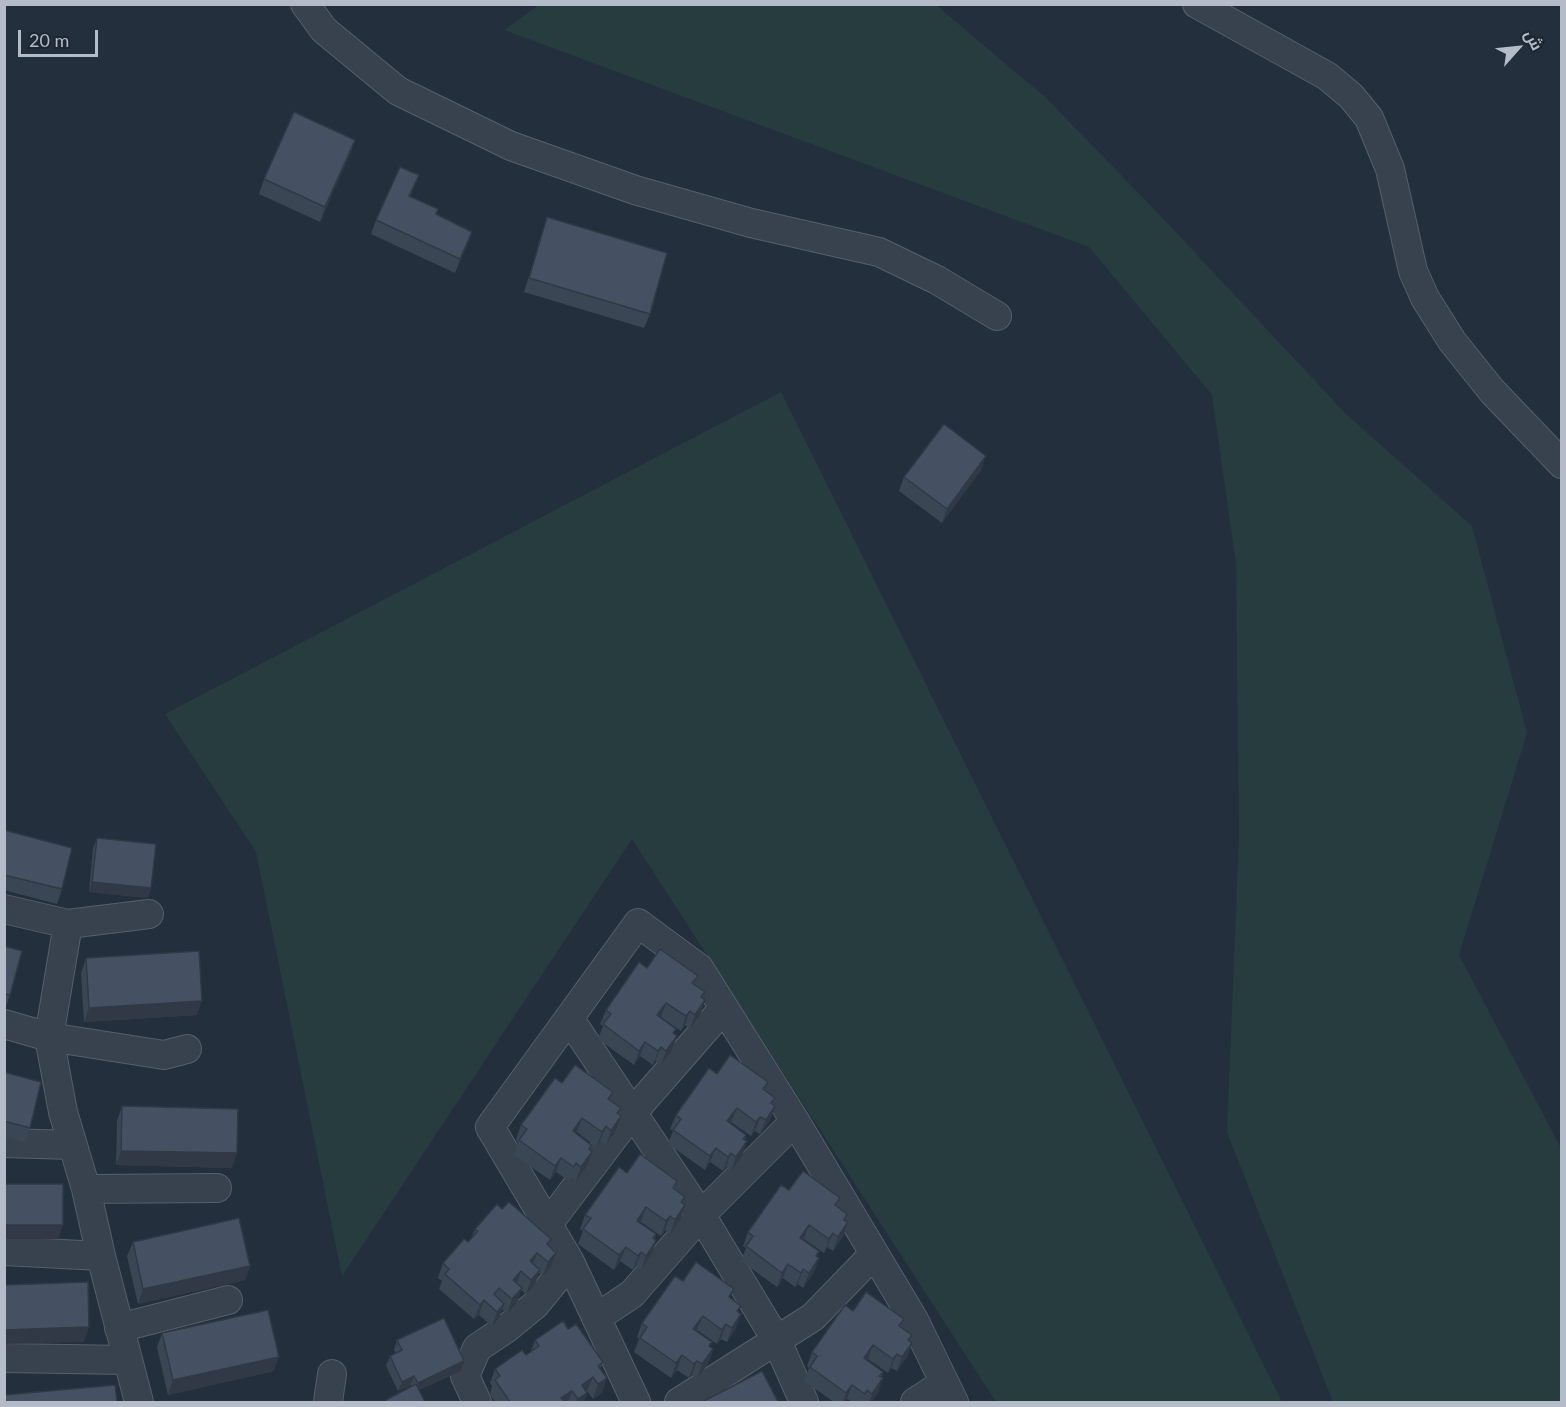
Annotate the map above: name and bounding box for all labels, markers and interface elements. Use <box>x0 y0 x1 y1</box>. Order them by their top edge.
scale bar <box>21 18 100 56</box>
north arrow <box>1488 18 1548 78</box>
text: ش <box>1521 26 1548 53</box>
text: 20 m <box>29 29 69 51</box>

